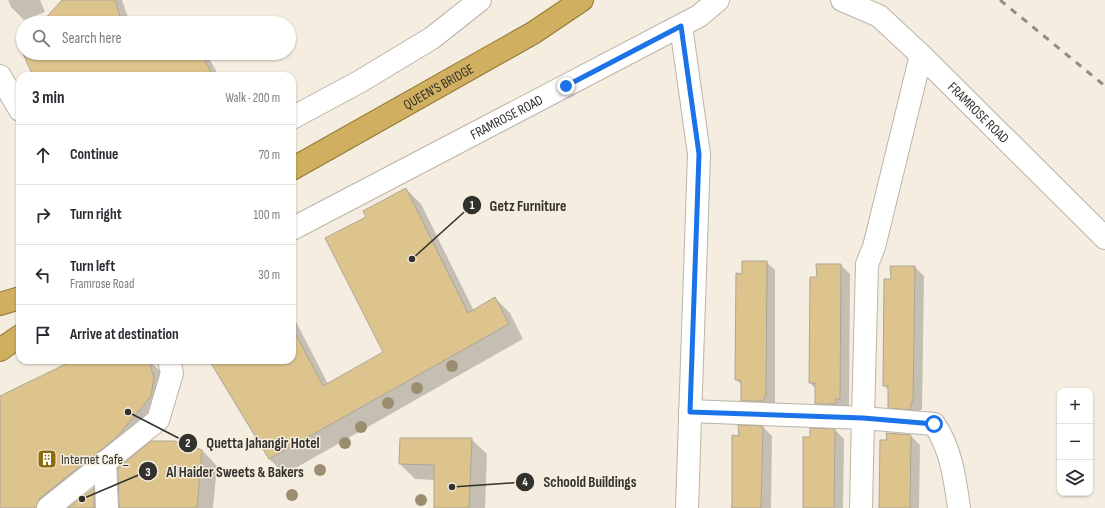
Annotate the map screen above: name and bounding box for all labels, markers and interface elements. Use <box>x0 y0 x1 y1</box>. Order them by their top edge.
search box <box>16 16 296 60</box>
icon: search <box>30 27 52 49</box>
text: Search here <box>62 29 122 48</box>
street label: QUEEN'S BRIDGE <box>400 60 477 113</box>
route end <box>557 77 575 95</box>
street label: FRAMROSE ROAD <box>945 78 1013 147</box>
text: 3 min <box>32 88 65 108</box>
text: Walk · 200 m <box>225 90 280 106</box>
street label: FRAMROSE ROAD <box>467 91 546 143</box>
icon: ahead <box>32 144 54 166</box>
text: Continue <box>70 145 119 164</box>
text: 70 m <box>259 147 280 163</box>
callout: Getz Furniture <box>462 192 574 219</box>
text: Getz Furniture <box>490 197 566 216</box>
text: 1 <box>470 198 475 213</box>
icon: right <box>32 204 54 226</box>
text: Turn right <box>70 205 122 224</box>
text: 100 m <box>253 207 280 223</box>
text: Turn left <box>70 257 115 276</box>
icon: left <box>32 264 54 286</box>
text: 30 m <box>258 267 280 283</box>
text: Framrose Road <box>70 276 134 292</box>
icon: arrive <box>32 324 54 346</box>
text: Arrive at destination <box>70 325 179 344</box>
map controls <box>1057 388 1093 496</box>
button: + <box>1057 388 1093 424</box>
route start <box>925 415 943 433</box>
button: − <box>1057 424 1093 460</box>
callout: Quetta Jahangir Hotel <box>178 429 328 456</box>
text: Quetta Jahangir Hotel <box>206 434 320 453</box>
text: 2 <box>185 436 191 451</box>
building icon: Internet Cafe_ <box>36 448 58 470</box>
place label: Internet Cafe_ <box>61 451 129 468</box>
callout: Al Haider Sweets & Bakers <box>138 458 312 485</box>
button: layers <box>1057 460 1093 496</box>
text: Al Haider Sweets & Bakers <box>165 463 304 482</box>
text: 3 <box>145 465 151 480</box>
callout: Schoold Buildings <box>515 468 644 495</box>
text: Schoold Buildings <box>544 473 637 492</box>
text: 4 <box>522 475 528 490</box>

